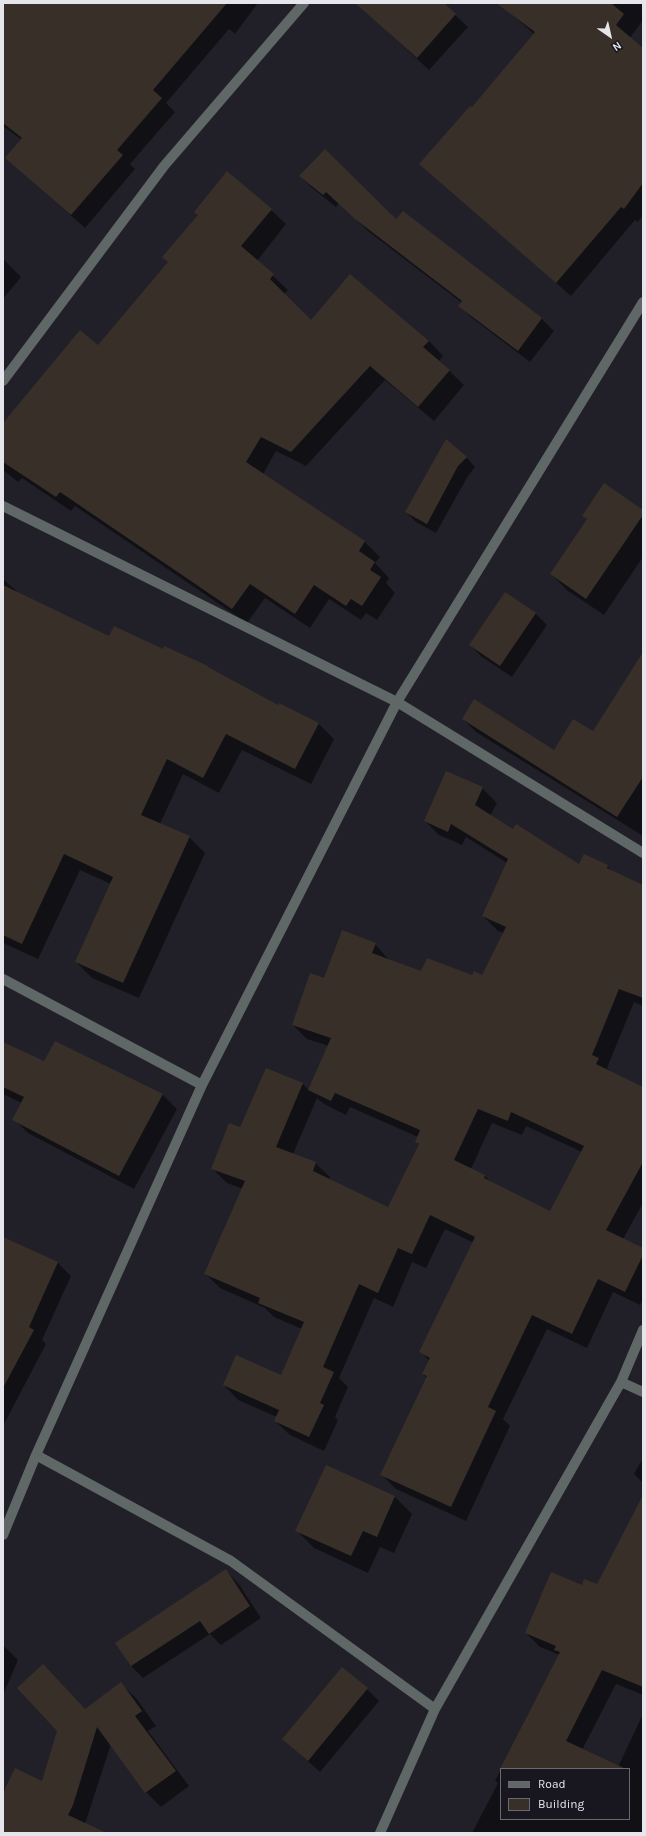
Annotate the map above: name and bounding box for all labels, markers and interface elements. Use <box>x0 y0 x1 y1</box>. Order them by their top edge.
north arrow <box>590 16 630 56</box>
text: N <box>610 39 624 54</box>
legend <box>500 1768 630 1820</box>
text: Road <box>538 1777 566 1791</box>
text: Building <box>538 1797 584 1811</box>

